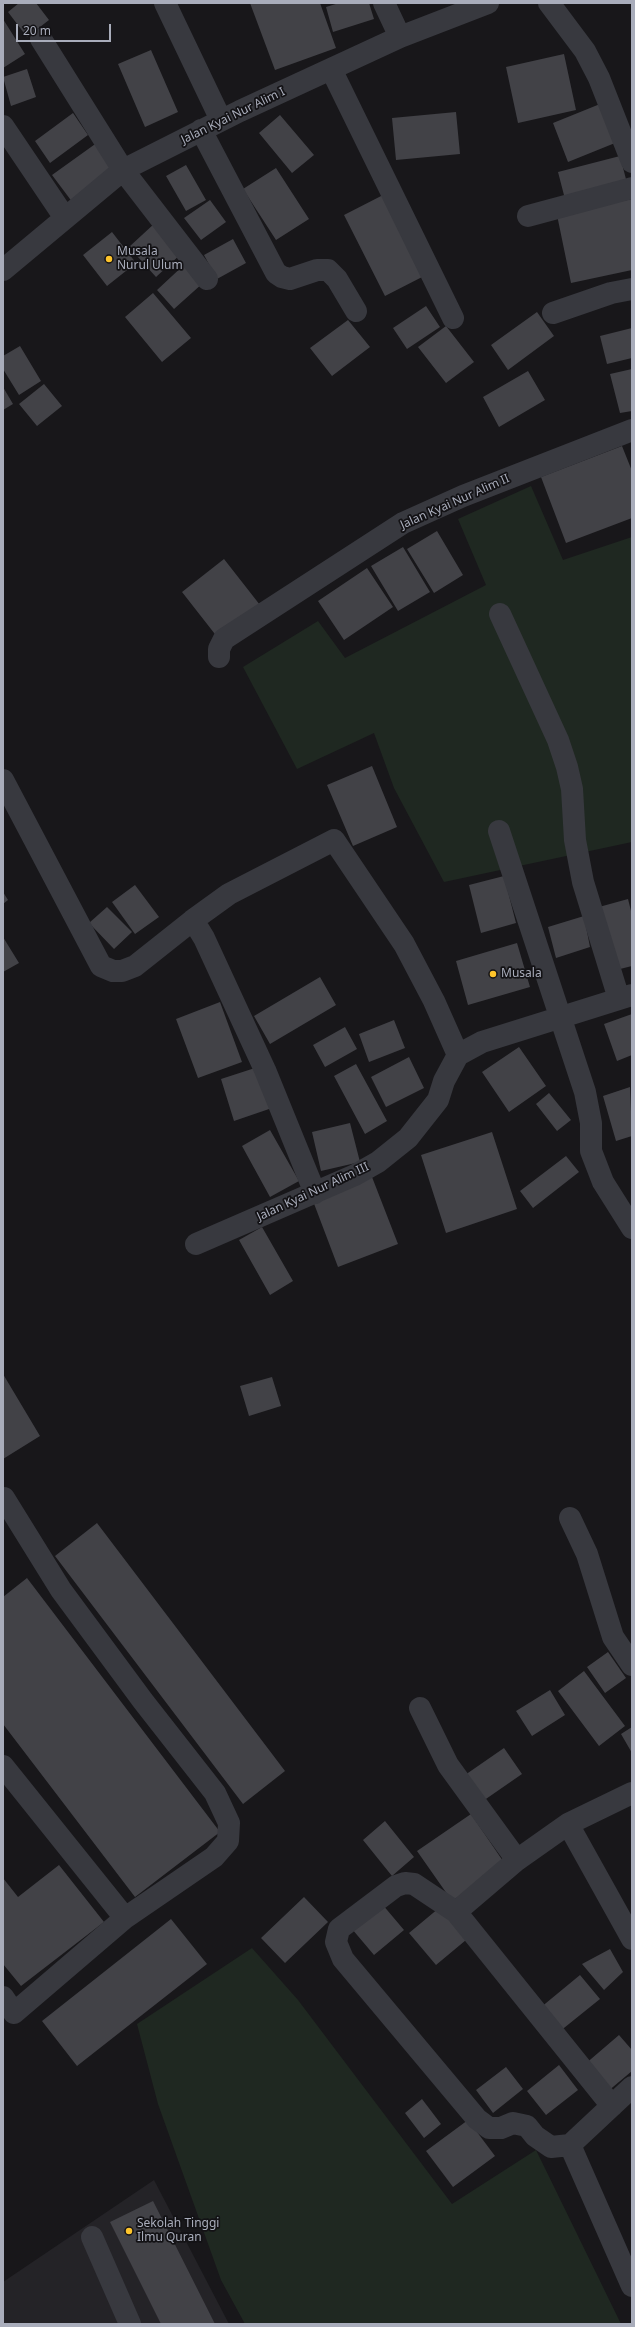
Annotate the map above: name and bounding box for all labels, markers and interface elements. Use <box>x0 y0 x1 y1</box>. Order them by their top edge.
scale bar <box>18 16 113 42</box>
text: 20 m <box>23 22 51 39</box>
street label: Jalan Kyai Nur Alim I <box>179 85 287 147</box>
place label: Musala Nurul Ulum <box>117 245 183 273</box>
marker: Musala Nurul Ulum <box>104 254 114 264</box>
street label: Jalan Kyai Nur Alim II <box>398 471 512 533</box>
place label: Musala <box>501 967 542 981</box>
marker: Musala <box>488 969 498 979</box>
street label: Jalan Kyai Nur Alim III <box>255 1160 371 1224</box>
place label: Sekolah Tinggi Ilmu Quran <box>137 2217 219 2245</box>
marker: Sekolah Tinggi Ilmu Quran <box>124 2226 134 2236</box>

